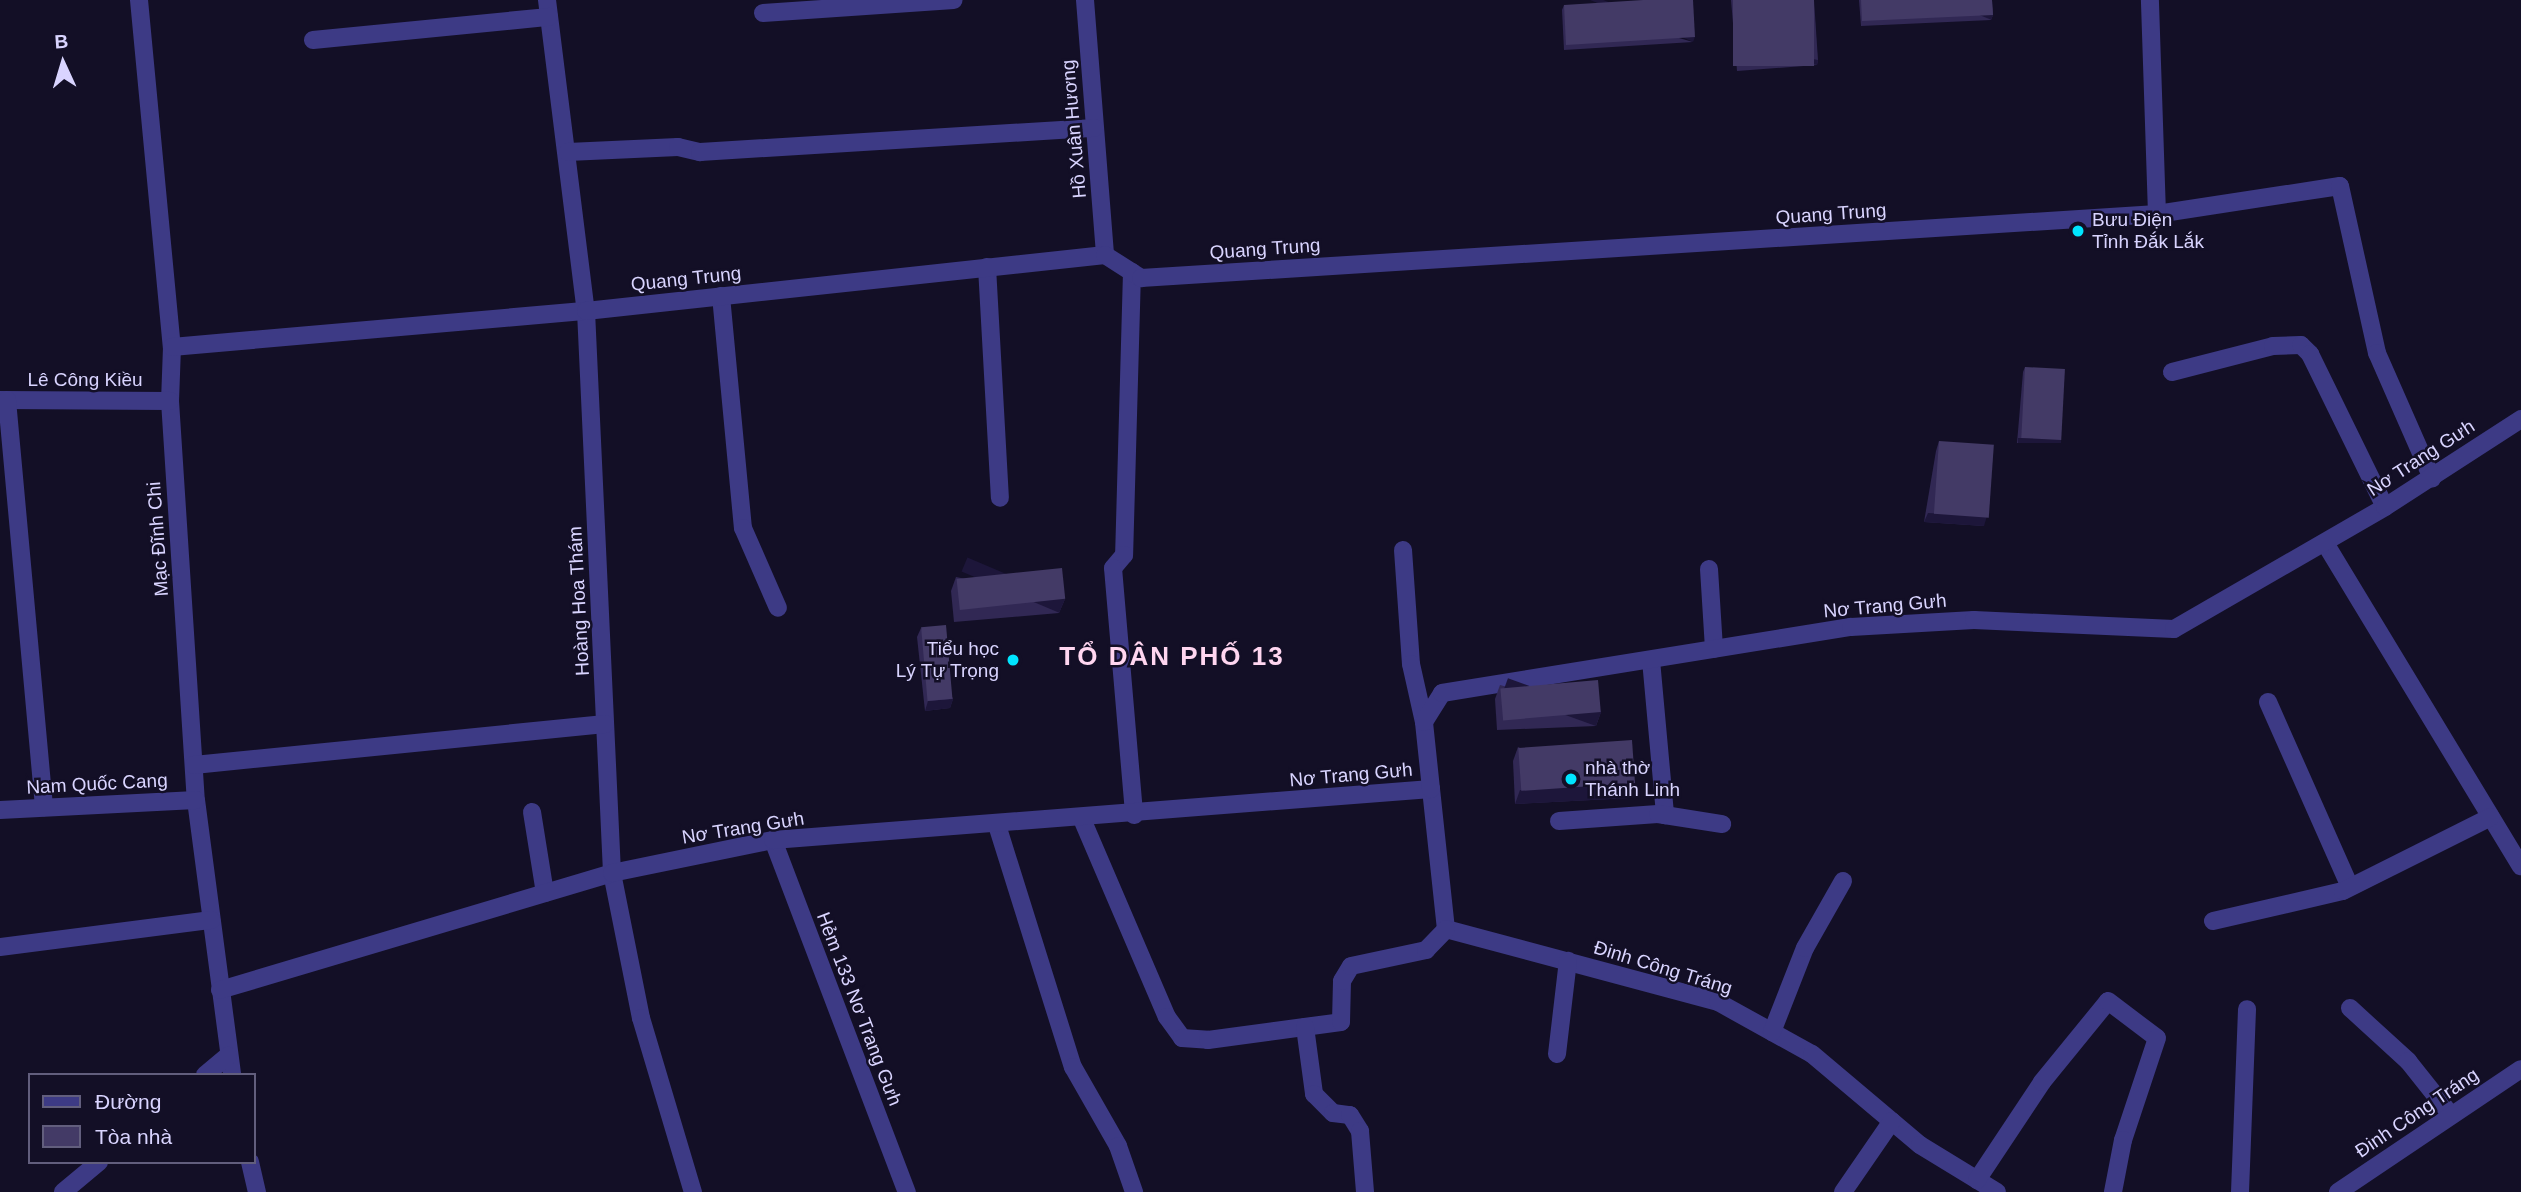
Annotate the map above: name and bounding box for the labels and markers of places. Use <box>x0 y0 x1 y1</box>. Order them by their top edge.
place label: Bưu Điện Tỉnh Đắk Lắk <box>2092 209 2204 253</box>
marker: Bưu Điện Tỉnh Đắk Lắk <box>2070 223 2086 239</box>
place label: Tiểu học Lý Tự Trọng <box>895 638 999 682</box>
marker: Tiểu học Lý Tự Trọng <box>1005 652 1021 668</box>
place label: nhà thờ Thánh Linh <box>1585 757 1680 801</box>
marker: nhà thờ Thánh Linh <box>1563 771 1579 787</box>

